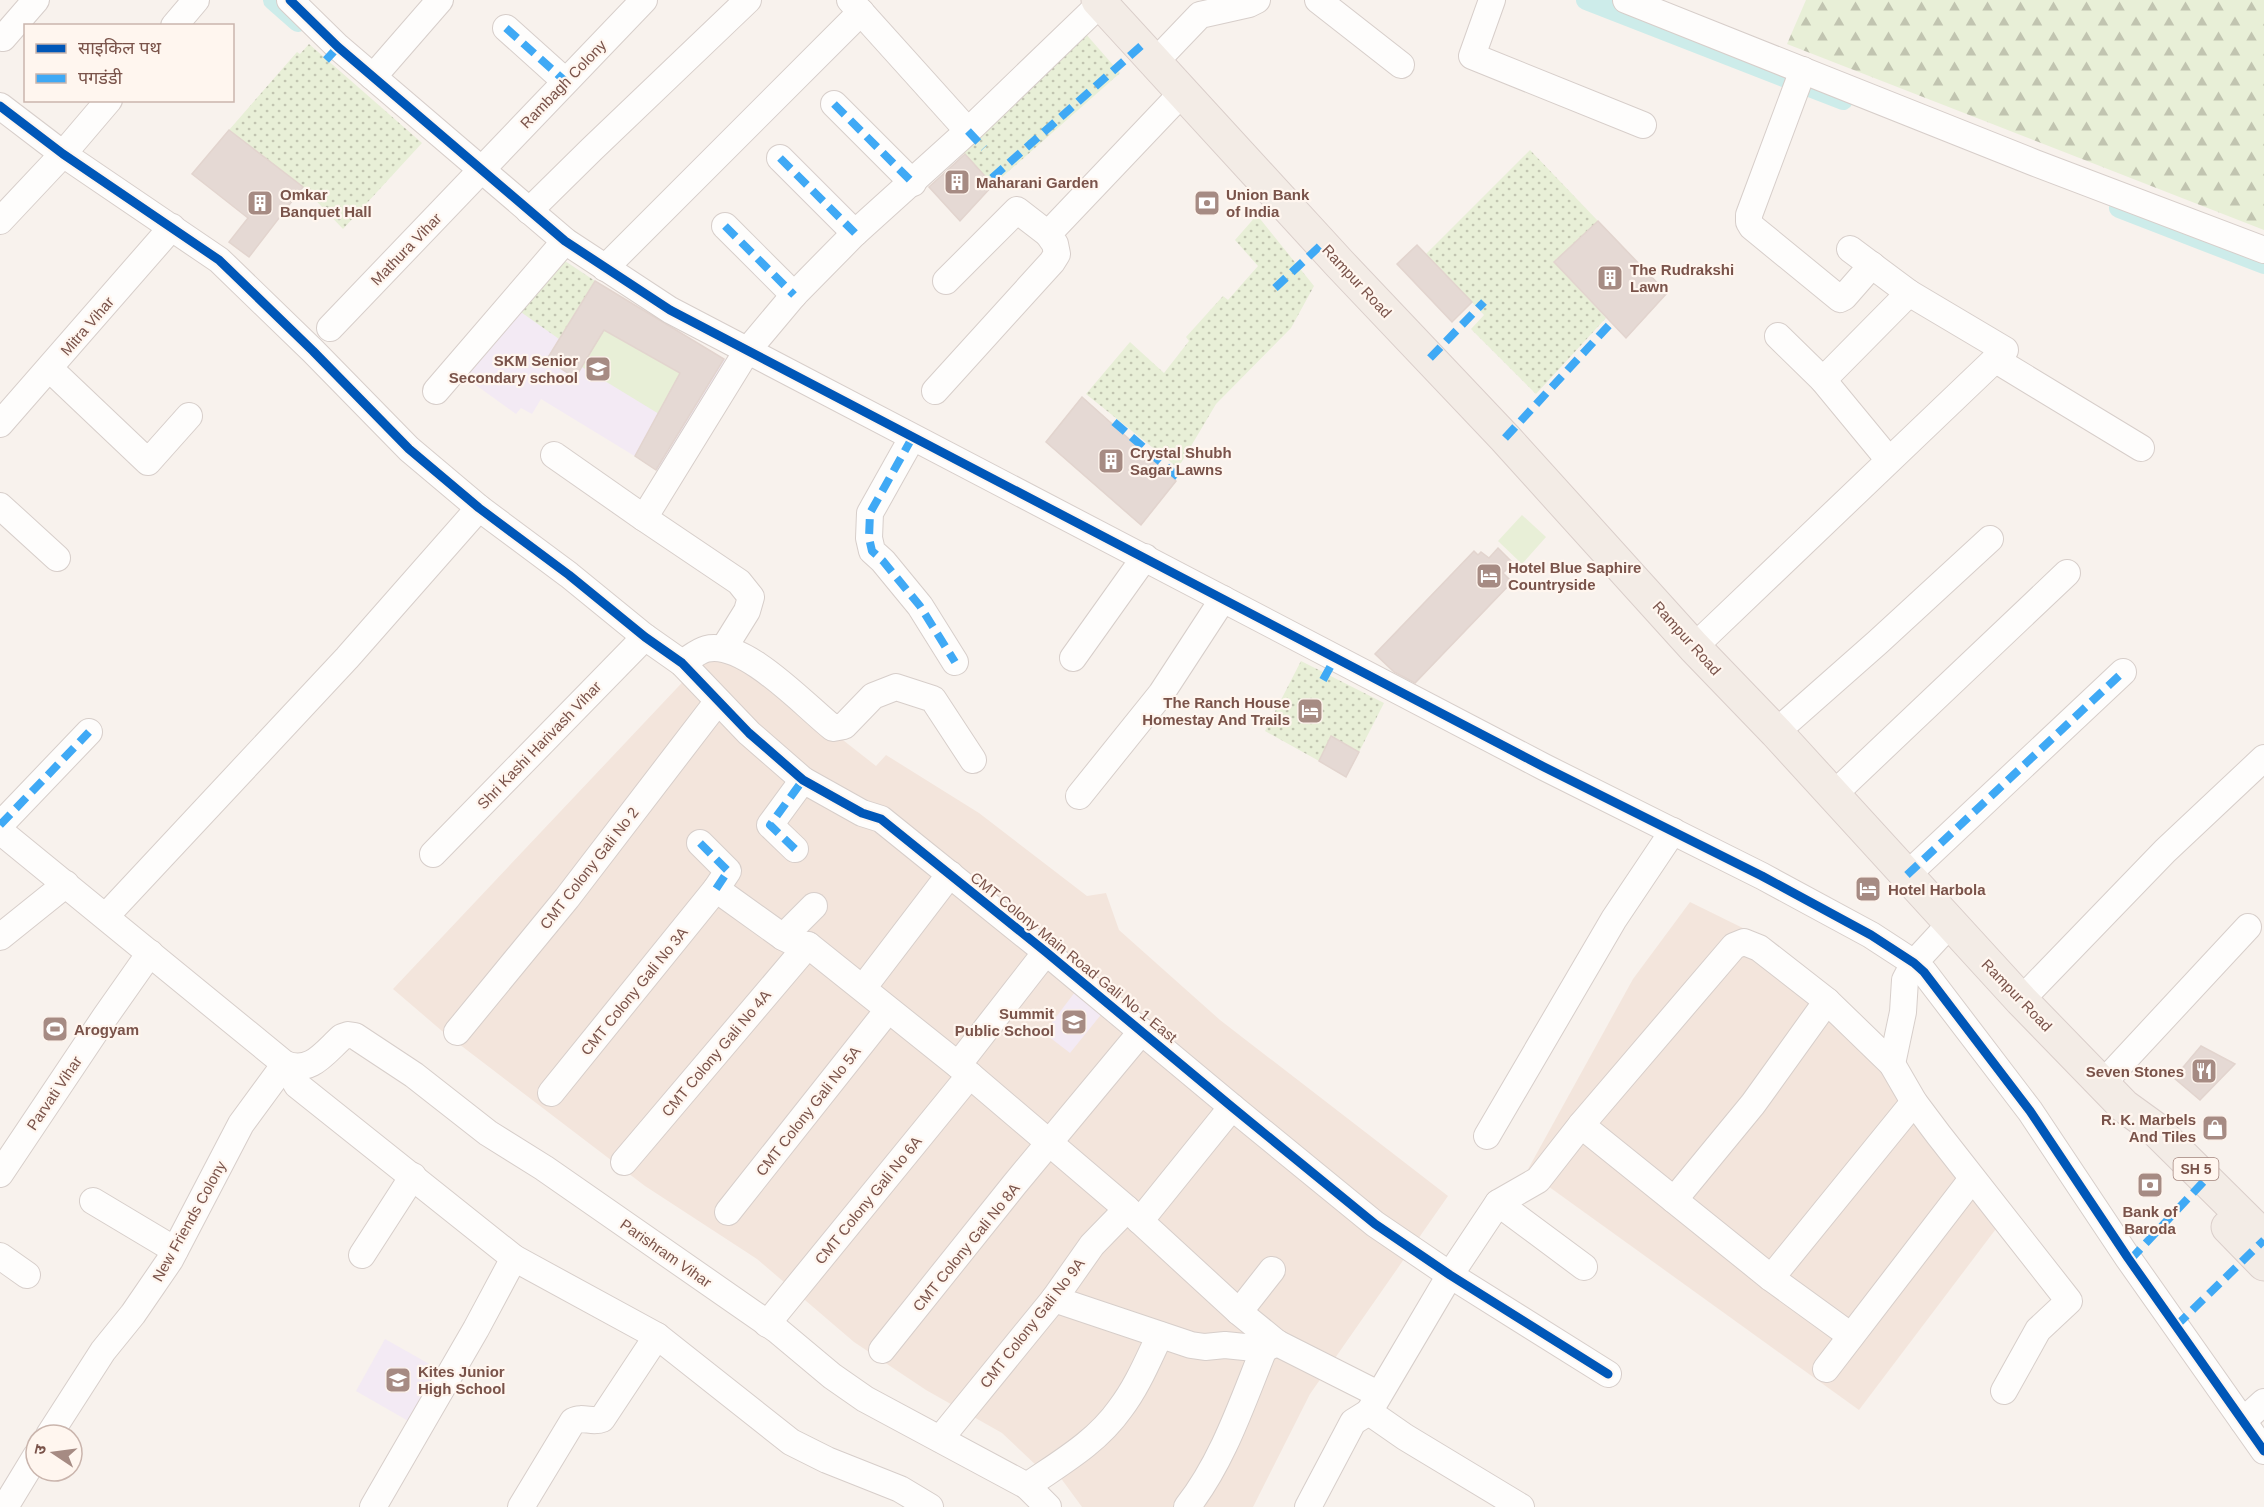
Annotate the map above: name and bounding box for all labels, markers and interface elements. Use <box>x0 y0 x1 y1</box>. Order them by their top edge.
legend <box>24 24 234 102</box>
street label: Rambagh Colony <box>517 36 610 132</box>
text: साइकिल पथ <box>78 38 162 58</box>
text: पगडंडी <box>78 68 123 88</box>
building icon: Maharani Garden <box>942 167 972 197</box>
place label: Maharani Garden <box>976 174 1099 191</box>
place label: Omkar Banquet Hall <box>280 186 372 220</box>
place label: Union Bank of India <box>1226 186 1310 220</box>
building icon: Omkar Banquet Hall <box>245 188 275 218</box>
bank icon: Union Bank of India <box>1192 188 1222 218</box>
street label: Mathura Vihar <box>367 209 445 289</box>
street label: Rampur Road <box>1319 241 1395 321</box>
place label: The Rudrakshi Lawn <box>1630 261 1734 295</box>
building icon: The Rudrakshi Lawn <box>1595 263 1625 293</box>
street label: Mitra Vihar <box>57 293 117 359</box>
place label: SKM Senior Secondary school <box>449 352 578 386</box>
school or university icon: SKM Senior Secondary school <box>583 354 613 384</box>
place label: Crystal Shubh Sagar Lawns <box>1130 444 1232 478</box>
building icon: Crystal Shubh Sagar Lawns <box>1096 446 1126 476</box>
place label: Hotel Blue Saphire Countryside <box>1508 559 1641 593</box>
hotel icon: Hotel Blue Saphire Countryside <box>1474 561 1504 591</box>
street label: Rampur Road <box>1649 598 1725 678</box>
street label: Shri Kashi Harivash Vihar <box>474 678 604 812</box>
place label: The Ranch House Homestay And Trails <box>1142 694 1290 728</box>
hotel icon: The Ranch House Homestay And Trails <box>1295 696 1325 726</box>
street label: CMT Colony Gali No 2 <box>536 804 642 932</box>
street label: CMT Colony Main Road Gali No 1 East <box>967 868 1181 1046</box>
hotel icon: Hotel Harbola <box>1853 874 1883 904</box>
place label: Hotel Harbola <box>1888 881 1986 898</box>
street label: CMT Colony Gali No 3A <box>577 924 691 1058</box>
street label: Rampur Road <box>1978 956 2056 1034</box>
street label: CMT Colony Gali No 4A <box>658 986 774 1120</box>
place label: Summit Public School <box>955 1005 1054 1039</box>
school or university icon: Summit Public School <box>1059 1007 1089 1037</box>
sports icon: Arogyam <box>40 1014 70 1044</box>
place label: Arogyam <box>74 1021 139 1038</box>
street label: CMT Colony Gali No 5A <box>752 1043 864 1179</box>
street label: Parvati Vihar <box>23 1053 85 1133</box>
restaurant icon: Seven Stones <box>2189 1056 2219 1086</box>
place label: Seven Stones <box>2086 1063 2184 1080</box>
place label: R. K. Marbels And Tiles <box>2101 1111 2196 1145</box>
shop icon: R. K. Marbels And Tiles <box>2200 1113 2230 1143</box>
street label: CMT Colony Gali No 6A <box>811 1133 925 1267</box>
street label: New Friends Colony <box>149 1157 229 1284</box>
road number: SH 5 <box>2174 1158 2218 1180</box>
bank icon: Bank of Baroda <box>2135 1170 2165 1200</box>
street label: CMT Colony Gali No 8A <box>909 1180 1023 1314</box>
place label: Bank of Baroda <box>2122 1203 2179 1237</box>
street label: Parishram Vihar <box>617 1215 715 1291</box>
street label: CMT Colony Gali No 9A <box>976 1255 1088 1391</box>
place label: Kites Junior High School <box>418 1363 506 1397</box>
school or university icon: Kites Junior High School <box>383 1365 413 1395</box>
north arrow <box>24 1423 84 1483</box>
text: उ <box>31 1443 49 1456</box>

